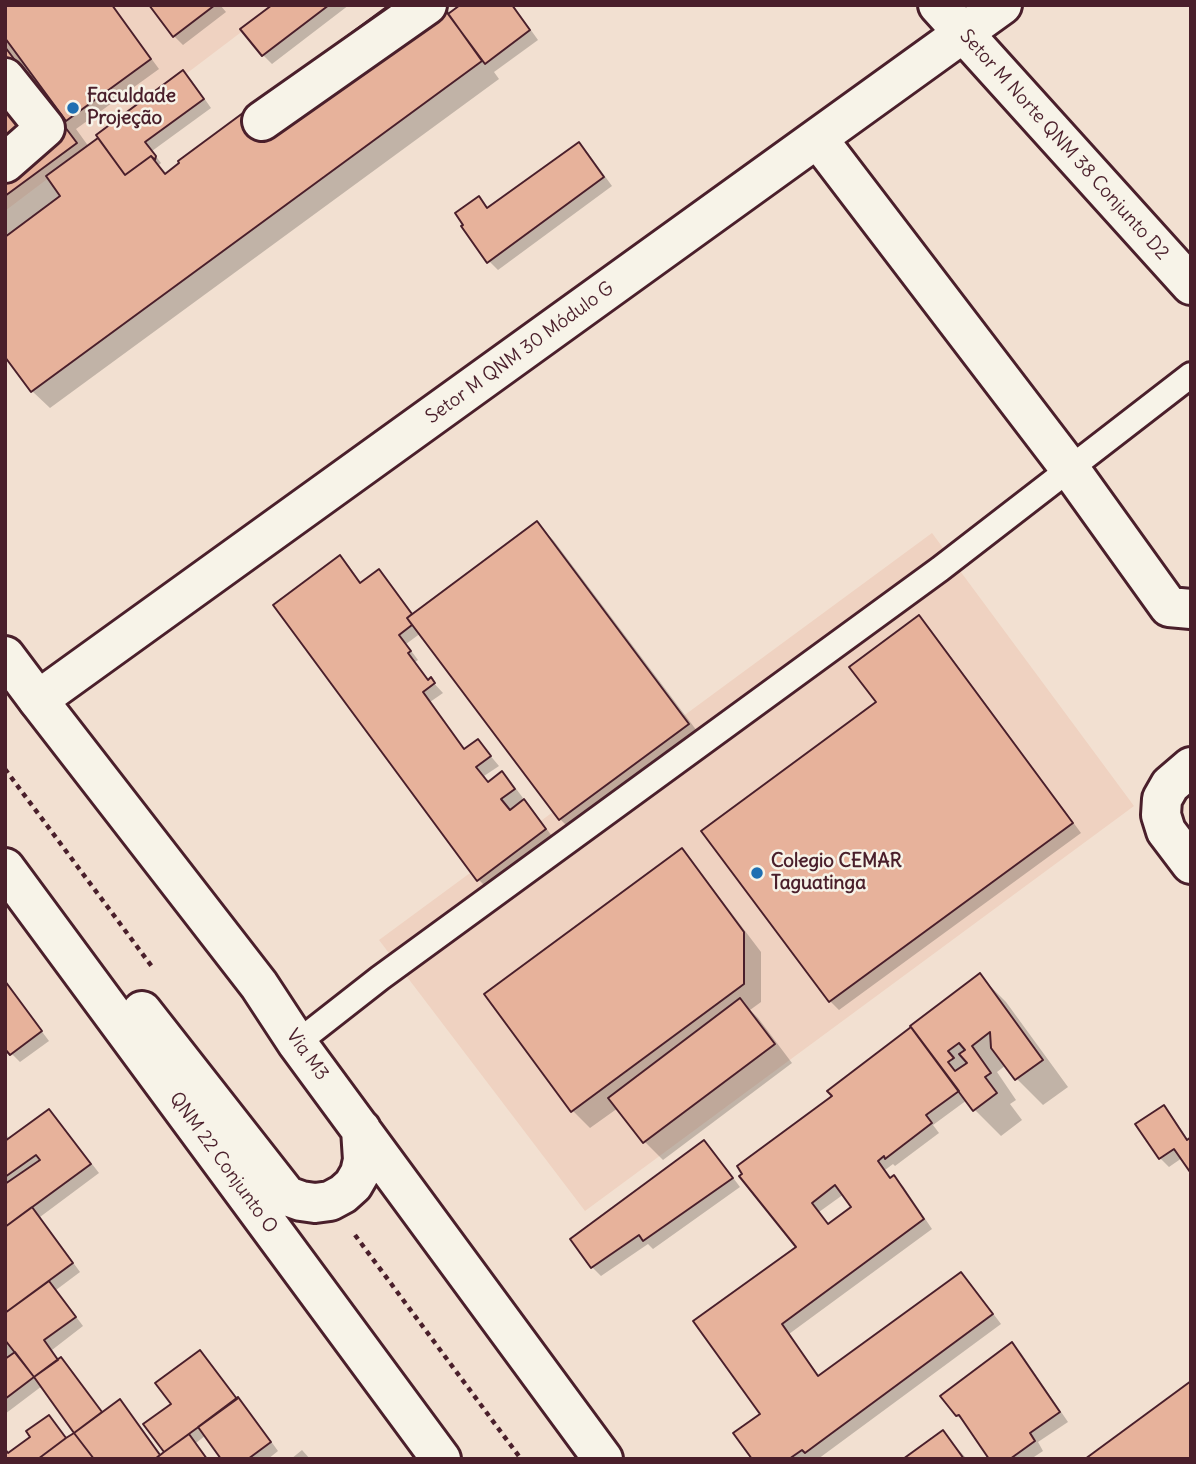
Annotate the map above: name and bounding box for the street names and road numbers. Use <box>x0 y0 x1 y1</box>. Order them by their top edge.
street label: Setor M Norte QNM 38 Conjunto D2 <box>955 25 1173 265</box>
street label: Setor M QNM 30 Módulo G <box>422 277 618 429</box>
street label: Via M3 <box>281 1025 333 1085</box>
street label: QNM 22 Conjunto O <box>164 1088 282 1238</box>

